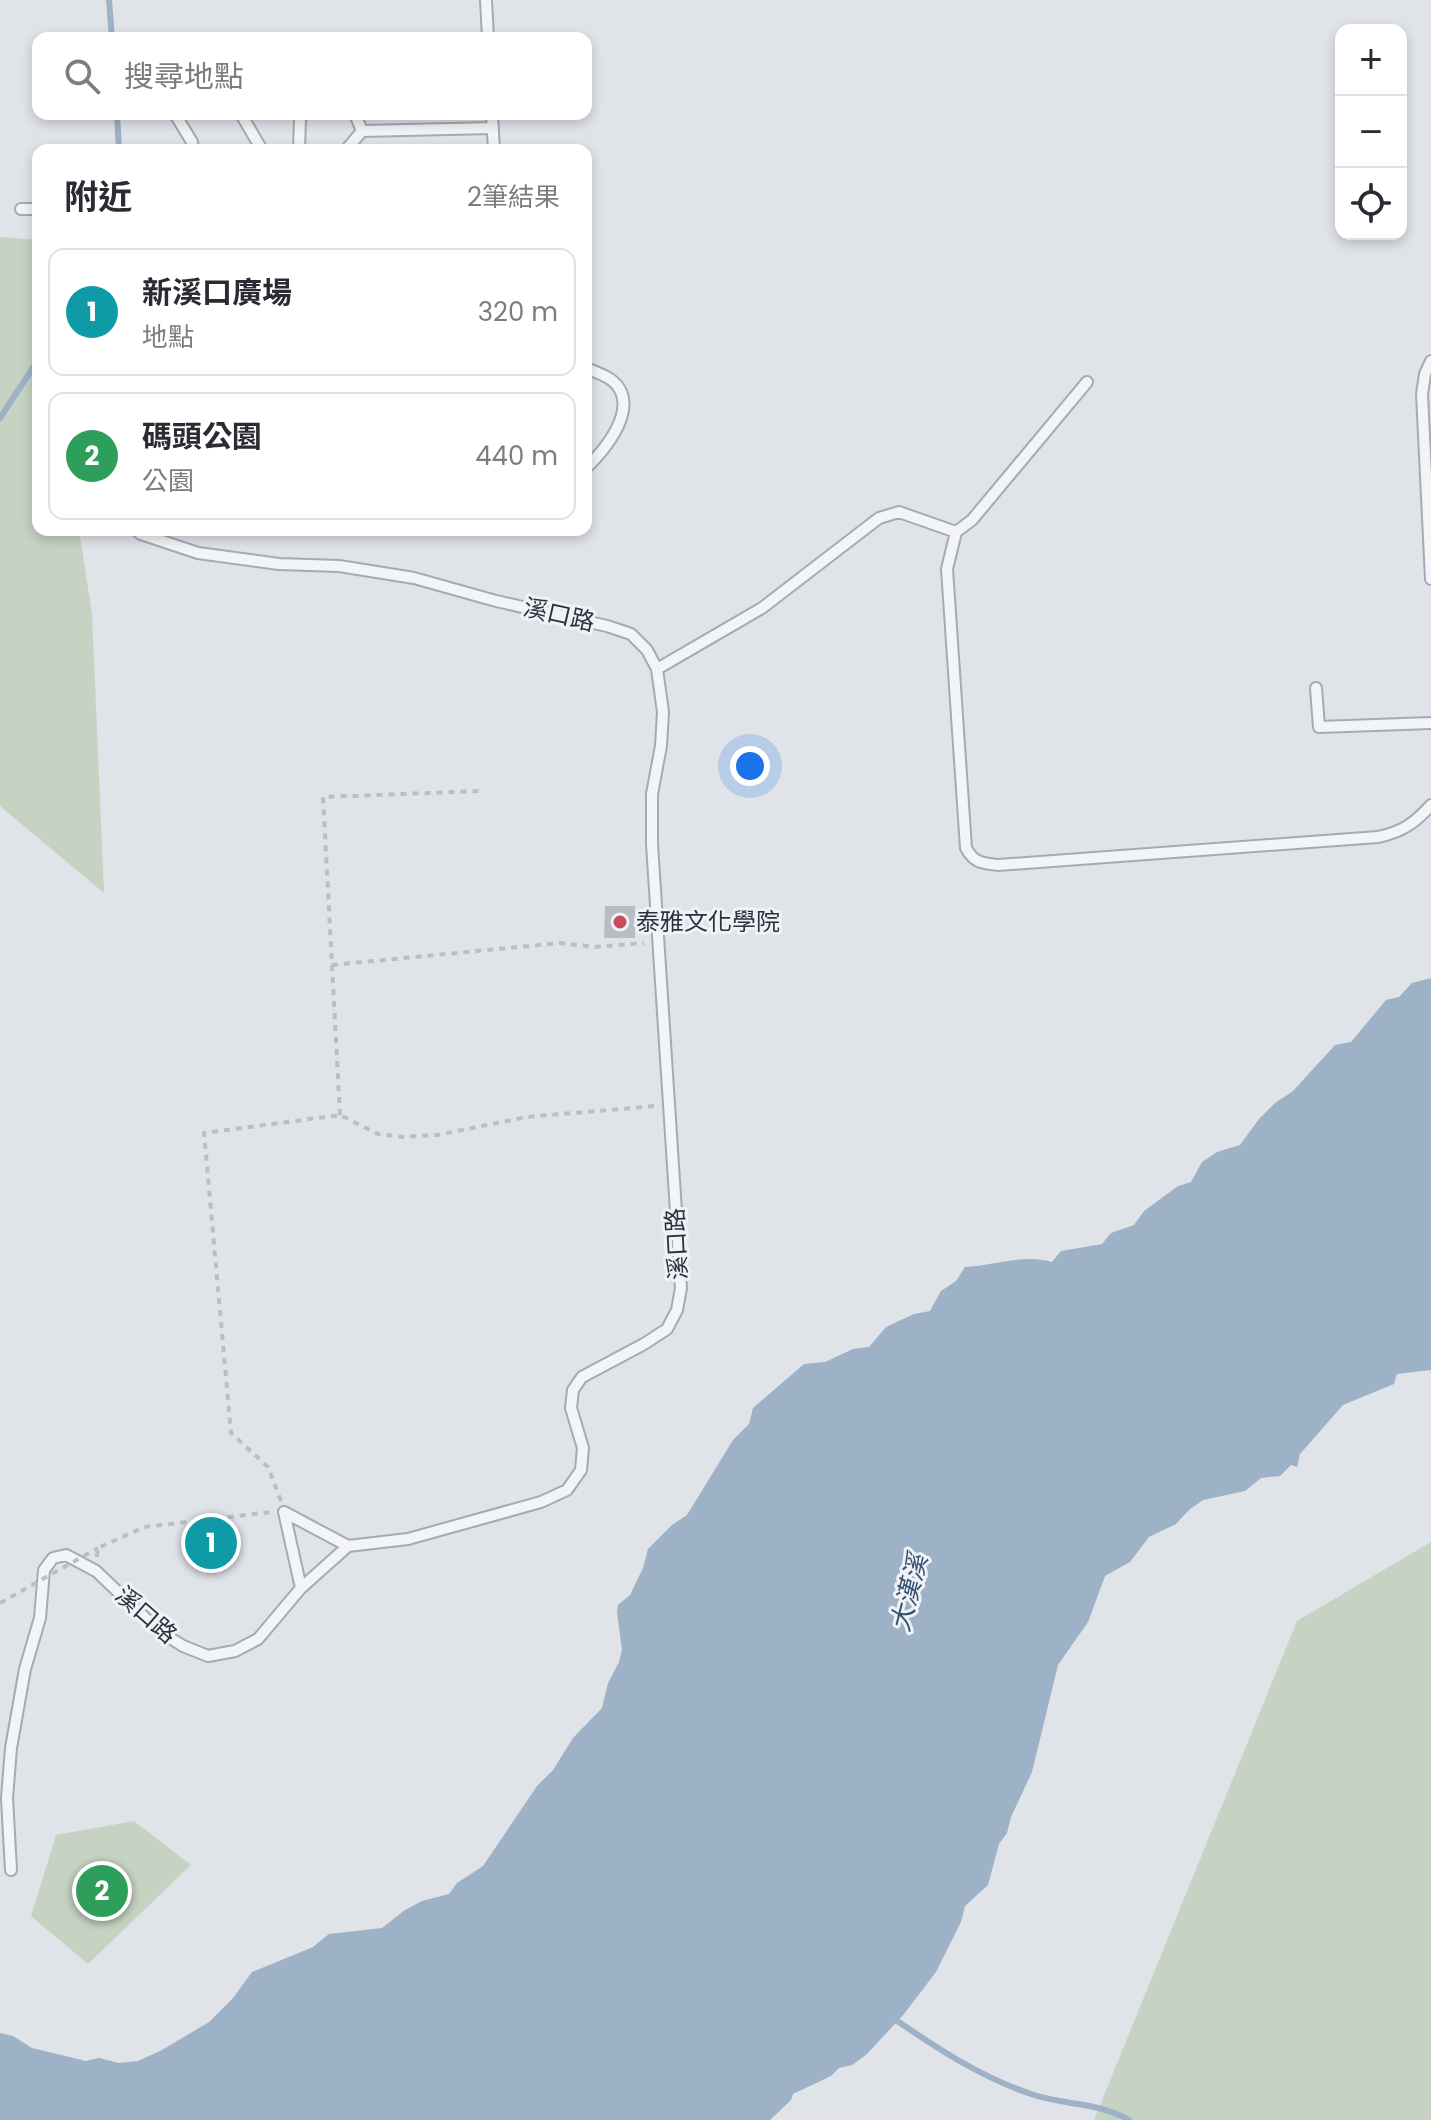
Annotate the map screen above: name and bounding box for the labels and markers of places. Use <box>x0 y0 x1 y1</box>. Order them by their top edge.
place label: 泰雅文化學院 <box>636 905 780 938</box>
marker: 泰雅文化學院 <box>611 913 629 931</box>
pin: 1 <box>185 1513 237 1573</box>
pin: 2 <box>76 1861 128 1921</box>

